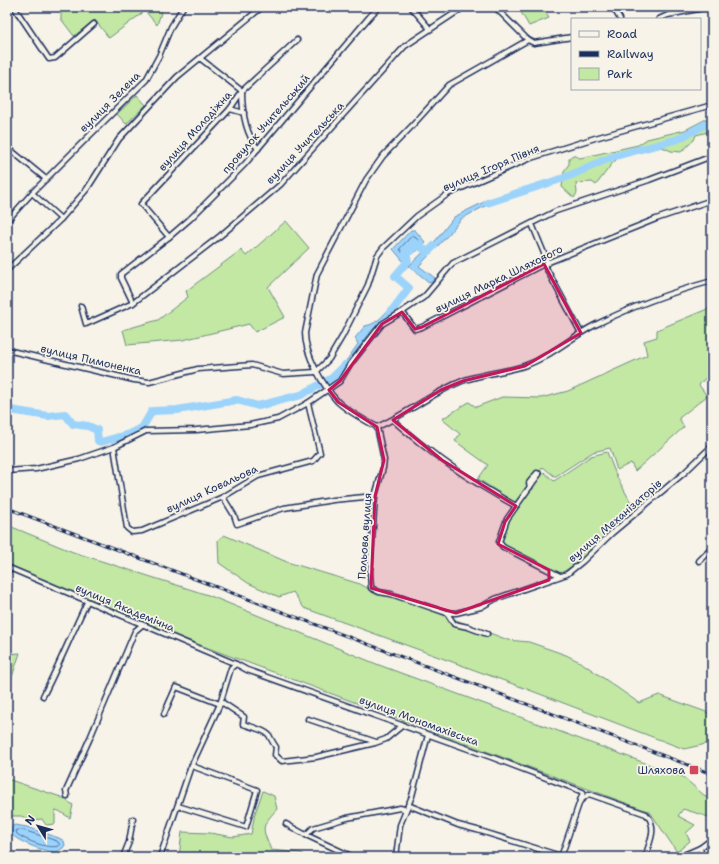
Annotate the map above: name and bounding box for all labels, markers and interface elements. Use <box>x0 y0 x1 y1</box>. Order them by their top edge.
legend <box>571 18 701 90</box>
text: Road <box>607 26 638 42</box>
text: Railway <box>607 46 654 62</box>
text: Park <box>607 66 633 82</box>
street label: вулиця Зелена <box>76 68 144 136</box>
street label: провулок Учительський <box>219 71 313 177</box>
street label: вулиця Молодіжна <box>155 88 235 174</box>
street label: вулиця Учительська <box>263 98 347 188</box>
street label: вулиця Ігоря Півня <box>440 141 542 195</box>
street label: вулиця Марка Шляхового <box>433 241 566 316</box>
street label: вулиця Пимоненка <box>39 341 143 379</box>
street label: вулиця Ковальова <box>164 461 260 517</box>
street label: вулиця Механізаторів <box>565 476 665 566</box>
street label: Польова вулиця <box>354 492 376 580</box>
street label: вулиця Академічна <box>73 580 177 636</box>
street label: вулиця Мономахівська <box>357 692 481 750</box>
place label: Шляхова <box>638 763 685 778</box>
marker: Шляхова <box>688 764 700 776</box>
north arrow <box>18 806 58 846</box>
text: N <box>22 812 39 828</box>

